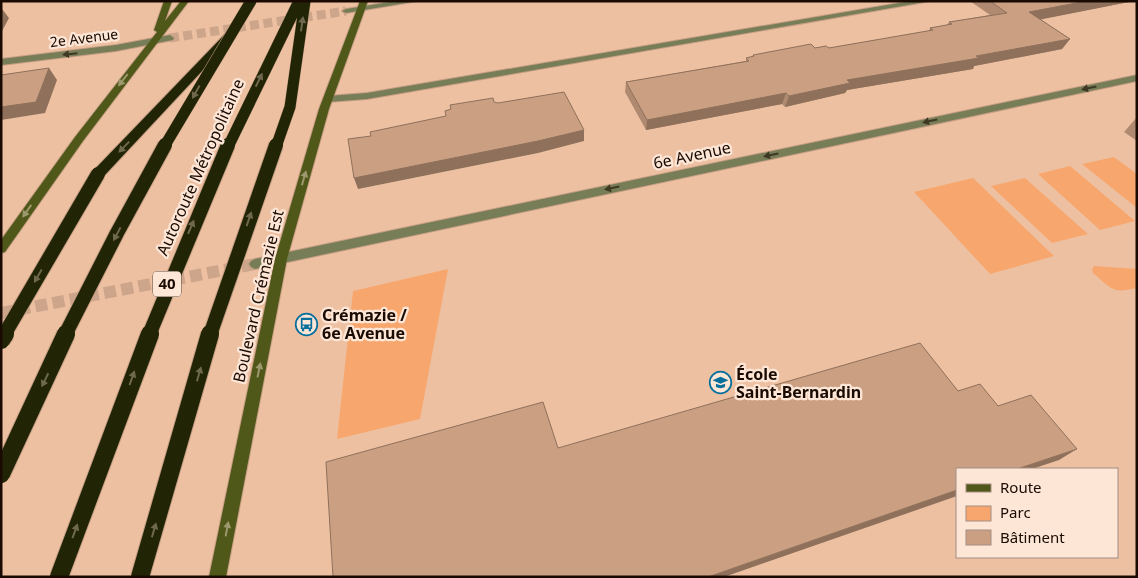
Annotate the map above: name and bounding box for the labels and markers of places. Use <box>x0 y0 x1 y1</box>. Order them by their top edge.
place label: Crémazie / 6e Avenue <box>322 304 407 344</box>
bus stop icon: Crémazie / 6e Avenue <box>294 312 318 336</box>
place label: École Saint-Bernardin <box>736 363 861 403</box>
school or university icon: École Saint-Bernardin <box>708 371 732 395</box>

